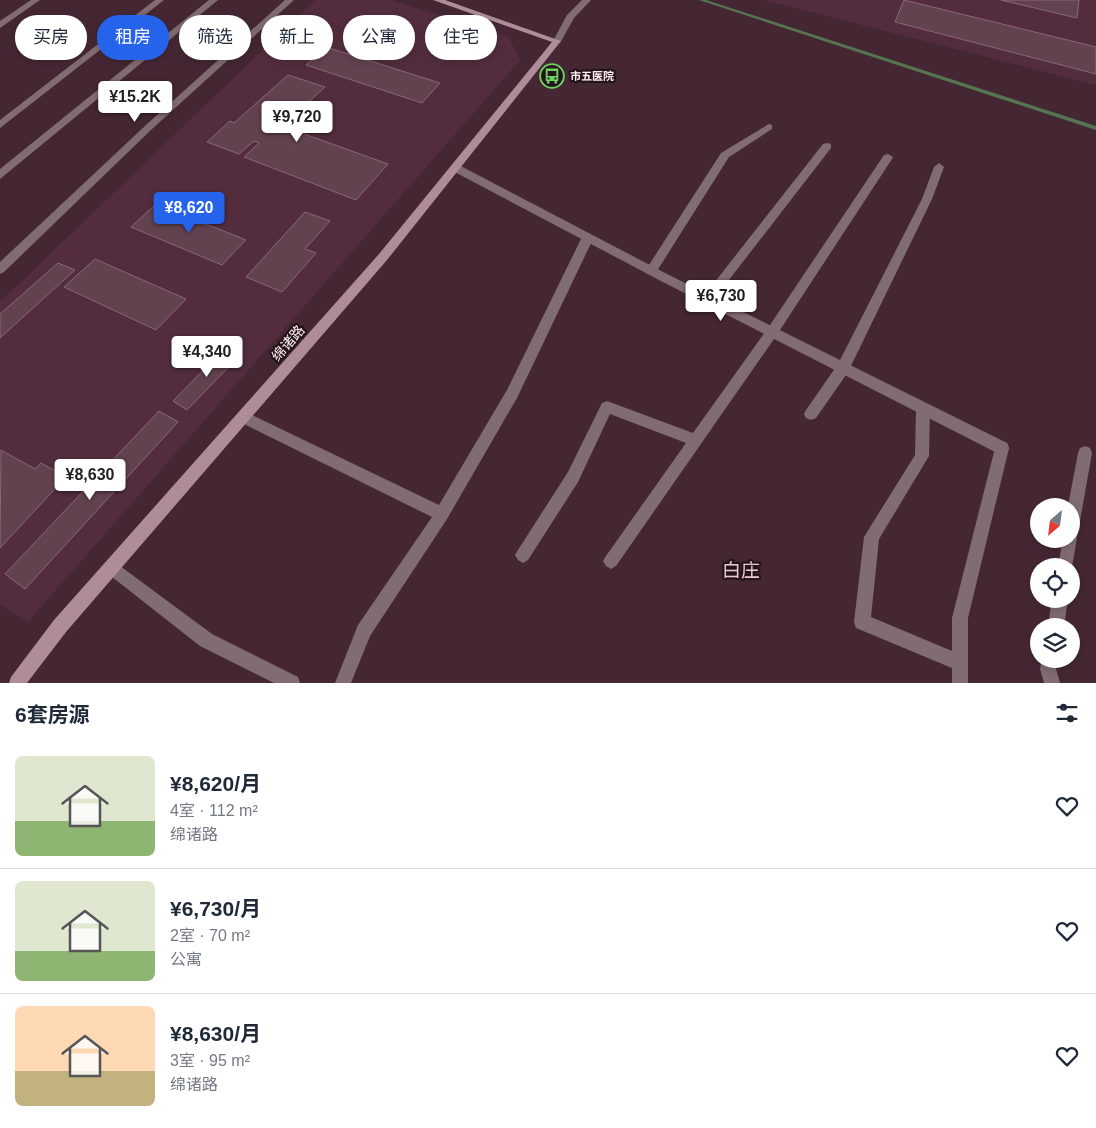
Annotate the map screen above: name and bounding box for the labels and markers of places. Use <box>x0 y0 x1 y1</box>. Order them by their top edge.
bus stop icon: 市五医院 <box>539 63 565 89</box>
place label: 市五医院 <box>570 70 614 82</box>
pin: ¥15.2K <box>94 80 176 123</box>
pin: ¥9,720 <box>256 100 338 143</box>
pin: ¥8,620 <box>148 192 230 234</box>
pin: ¥6,730 <box>680 280 762 322</box>
pin: ¥4,340 <box>166 336 248 378</box>
pin: ¥8,630 <box>49 458 131 501</box>

